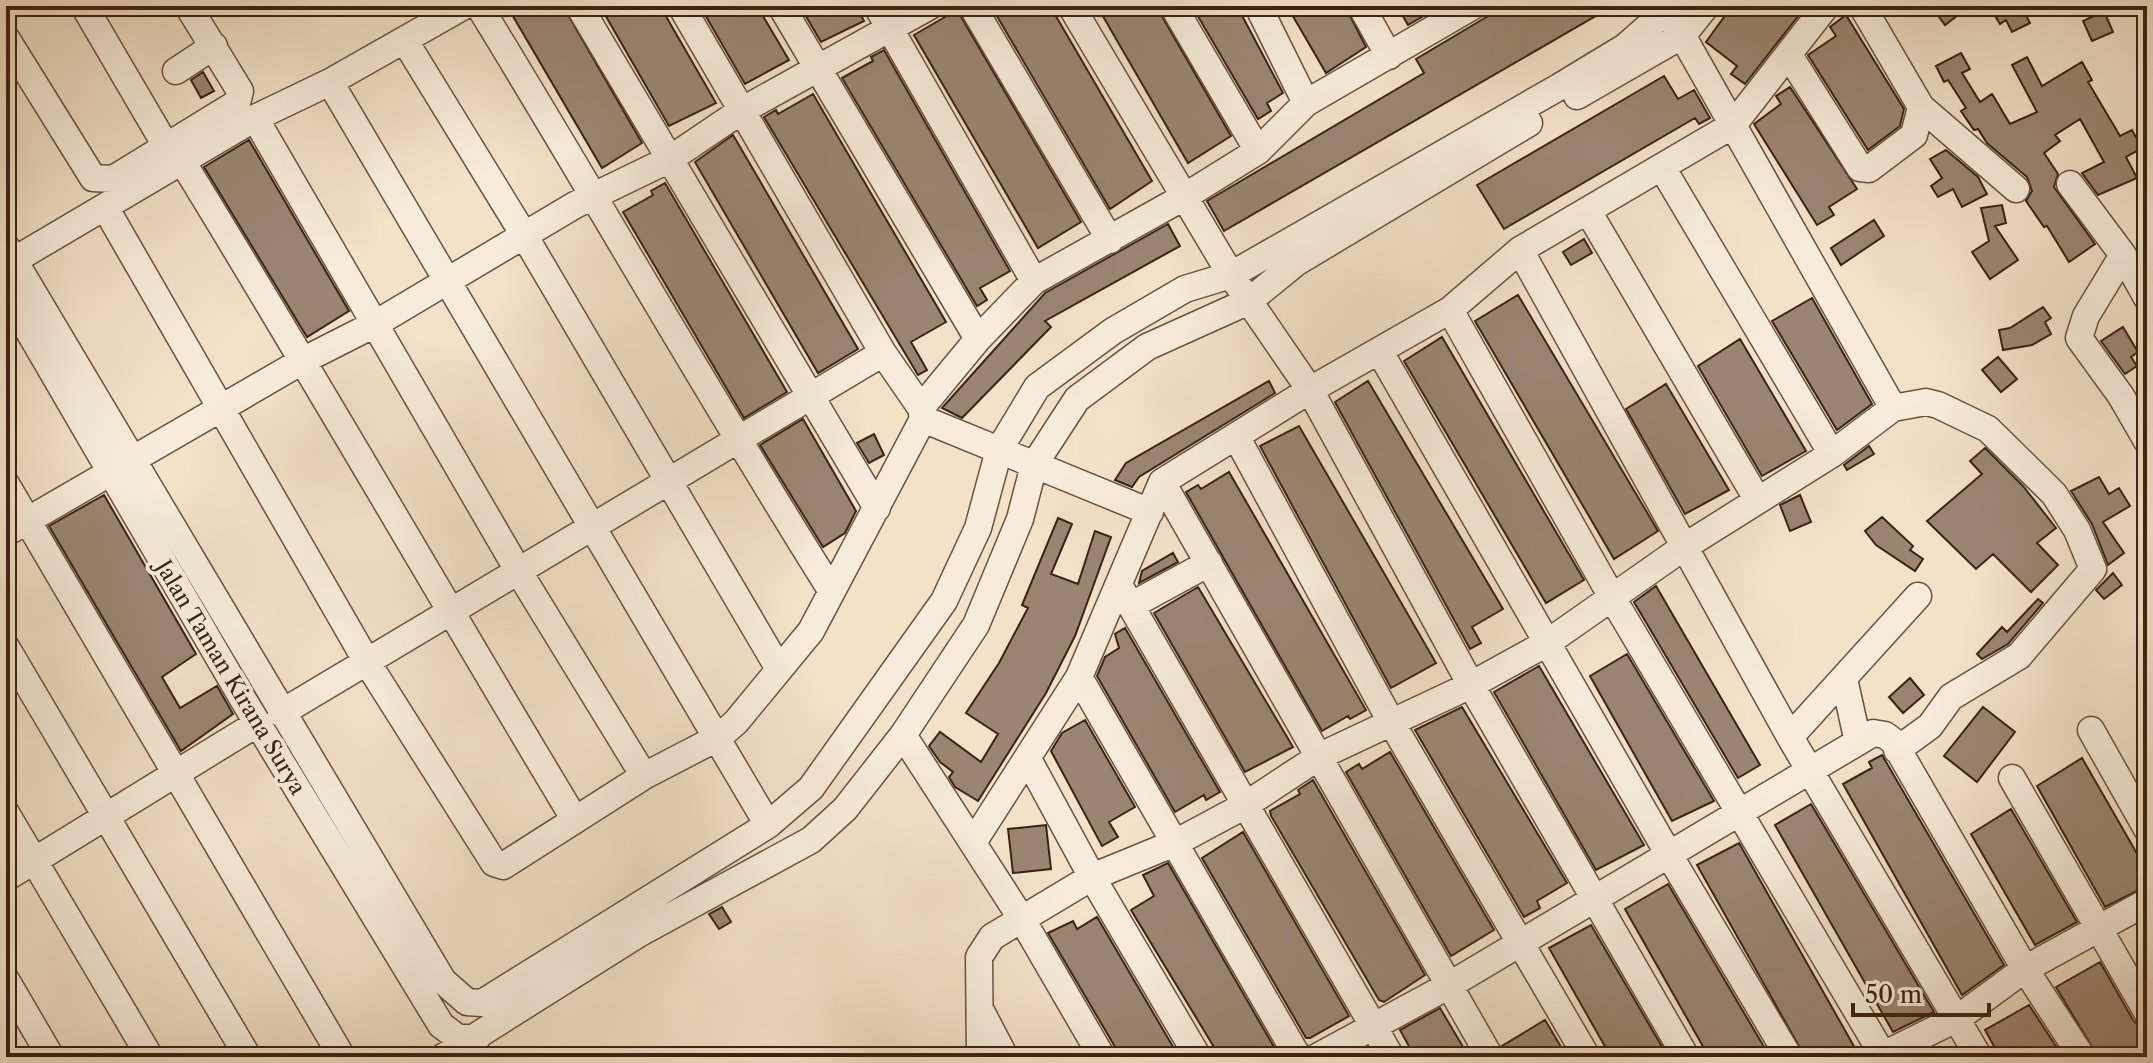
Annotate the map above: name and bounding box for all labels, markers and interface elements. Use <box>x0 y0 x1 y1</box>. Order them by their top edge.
street label: Jalan Taman Kirana Surya <box>148 553 312 800</box>
scale bar <box>1853 967 1989 1017</box>
text: 50 m <box>1865 980 1922 1009</box>

